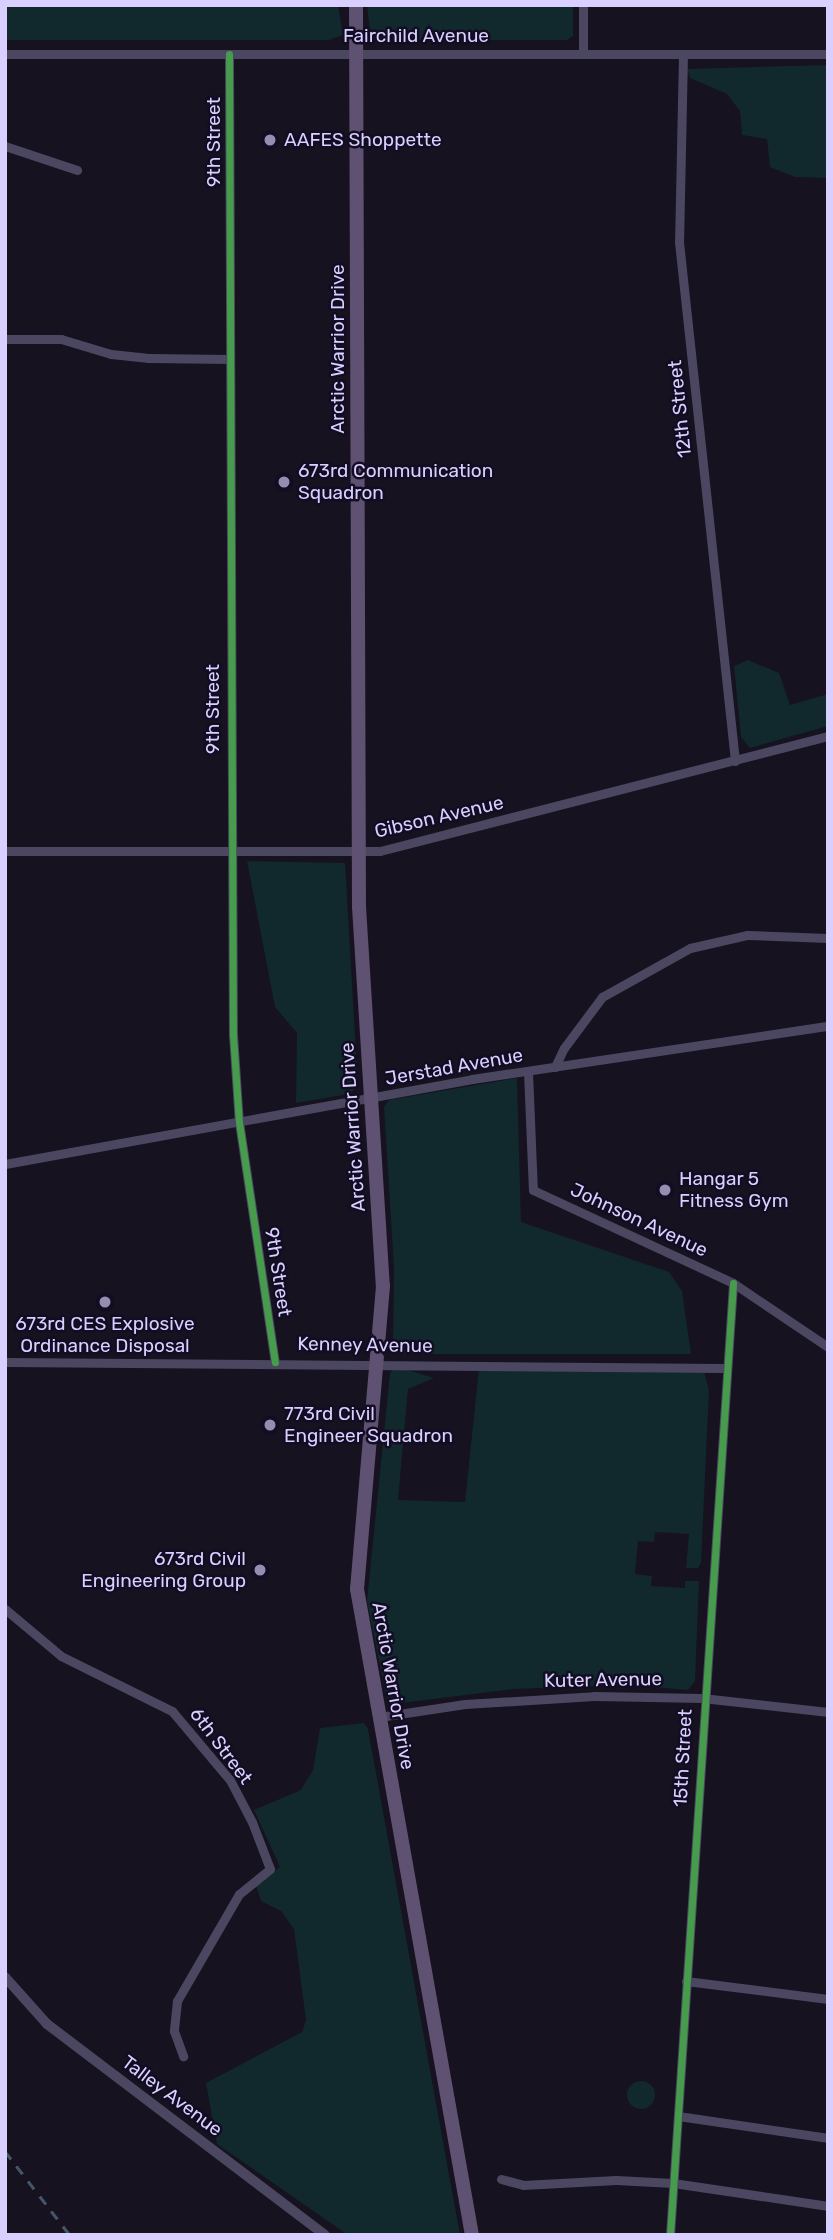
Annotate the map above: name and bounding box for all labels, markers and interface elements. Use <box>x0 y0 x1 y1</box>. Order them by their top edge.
street label: Fairchild Avenue <box>343 25 489 47</box>
street label: 9th Street <box>203 97 225 187</box>
place label: AAFES Shoppette <box>284 129 442 151</box>
marker: AAFES Shoppette <box>262 132 278 148</box>
street label: Arctic Warrior Drive <box>327 264 349 434</box>
street label: 12th Street <box>664 359 696 459</box>
place label: 673rd Communication Squadron <box>298 460 493 504</box>
marker: 673rd Communication Squadron <box>276 474 292 490</box>
street label: 9th Street <box>202 664 224 754</box>
street label: Gibson Avenue <box>372 791 506 843</box>
street label: Arctic Warrior Drive <box>336 1041 370 1213</box>
street label: Jerstad Avenue <box>383 1044 525 1090</box>
place label: Hangar 5 Fitness Gym <box>679 1168 789 1212</box>
street label: Johnson Avenue <box>567 1178 711 1262</box>
marker: Hangar 5 Fitness Gym <box>657 1182 673 1198</box>
street label: 9th Street <box>260 1226 296 1318</box>
marker: 673rd CES Explosive Ordinance Disposal <box>97 1294 113 1310</box>
place label: 673rd CES Explosive Ordinance Disposal <box>15 1313 195 1357</box>
street label: Kenney Avenue <box>297 1332 433 1358</box>
place label: 773rd Civil Engineer Squadron <box>284 1403 453 1447</box>
marker: 773rd Civil Engineer Squadron <box>262 1417 278 1433</box>
place label: 673rd Civil Engineering Group <box>81 1548 246 1592</box>
marker: 673rd Civil Engineering Group <box>252 1562 268 1578</box>
street label: Arctic Warrior Drive <box>367 1600 419 1772</box>
street label: Kuter Avenue <box>543 1668 663 1692</box>
street label: 6th Street <box>185 1703 257 1789</box>
street label: 15th Street <box>669 1708 697 1808</box>
street label: Talley Avenue <box>117 2051 227 2141</box>

